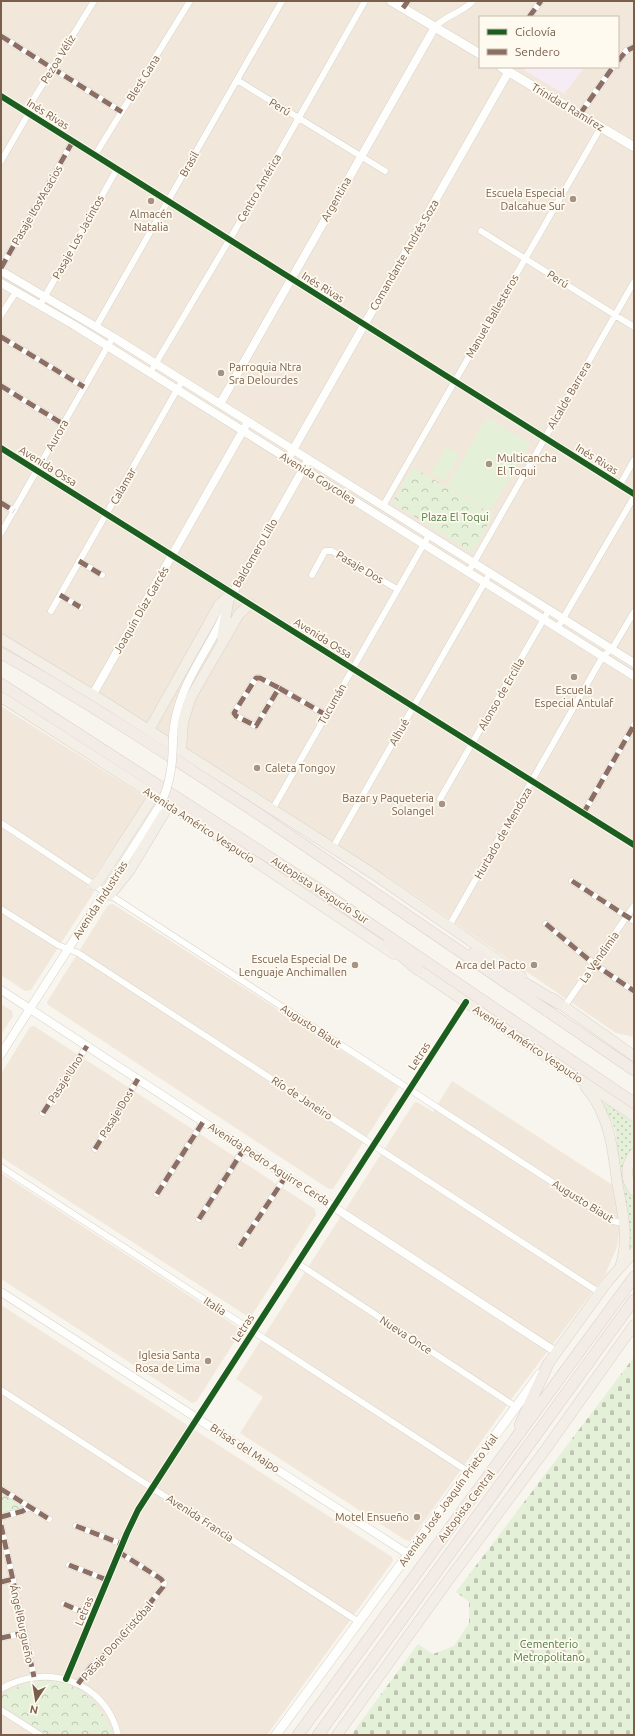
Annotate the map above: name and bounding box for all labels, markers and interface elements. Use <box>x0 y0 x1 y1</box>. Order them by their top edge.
legend <box>479 16 619 68</box>
text: Ciclovía <box>515 25 556 38</box>
street label: Pezoa Véliz <box>38 32 78 86</box>
text: Sendero <box>515 45 560 58</box>
street label: Blest Gana <box>124 53 162 103</box>
street label: Trinidad Ramírez <box>530 81 606 133</box>
street label: Inés Rivas <box>25 96 72 132</box>
street label: Perú <box>267 96 293 118</box>
street label: Brasil <box>177 149 201 179</box>
street label: Centro América <box>235 152 283 224</box>
street label: Pasaje Los Acacios <box>9 163 65 247</box>
street label: Argentina <box>319 175 353 223</box>
place label: Escuela Especial Dalcahue Sur <box>486 187 566 212</box>
street label: Pasaje Los Jacintos <box>50 193 106 281</box>
marker: Escuela Especial Dalcahue Sur <box>568 194 578 204</box>
marker: Almacén Natalia <box>146 196 156 206</box>
street label: Comandante Andrés Soza <box>367 197 441 313</box>
place label: Almacén Natalia <box>130 208 172 233</box>
street label: Perú <box>545 268 571 290</box>
street label: Inés Rivas <box>300 269 347 305</box>
street label: Manuel Ballesteros <box>463 272 521 360</box>
street label: Alcalde Barrera <box>545 359 593 431</box>
place label: Parroquia Ntra Sra Delourdes <box>229 361 301 386</box>
marker: Parroquia Ntra Sra Delourdes <box>216 368 226 378</box>
street label: Aurora <box>43 417 71 453</box>
street label: Inés Rivas <box>574 441 621 477</box>
street label: Avenida Ossa <box>17 443 79 489</box>
street label: Avenida Goycolea <box>278 450 358 506</box>
place label: Multicancha El Toqui <box>497 452 557 477</box>
marker: Multicancha El Toqui <box>484 459 494 469</box>
street label: Calamar <box>108 465 139 506</box>
park label: Plaza El Toqui <box>421 511 489 523</box>
street label: Baldomero Lillo <box>230 516 280 590</box>
street label: Pasaje Dos <box>334 548 386 586</box>
street label: Joaquín Díaz Garcés <box>111 564 171 656</box>
street label: Avenida Ossa <box>292 615 354 661</box>
street label: Alonso de Ercilla <box>476 656 526 732</box>
marker: Escuela Especial Antulaf <box>569 672 579 682</box>
street label: Tucumán <box>316 682 348 726</box>
place label: Escuela Especial Antulaf <box>534 684 614 709</box>
street label: Alhué <box>387 717 411 747</box>
place label: Caleta Tongoy <box>265 762 336 774</box>
marker: Caleta Tongoy <box>252 763 262 773</box>
street label: Avenida Américo Vespucio <box>141 785 257 865</box>
street label: Hurtado de Mendoza <box>472 785 534 881</box>
place label: Bazar y Paqueteria Solangel <box>342 792 434 817</box>
marker: Bazar y Paqueteria Solangel <box>437 799 447 809</box>
street label: Autopista Vespucio Sur <box>269 854 372 926</box>
street label: Avenida Industrias <box>70 859 130 941</box>
street label: La Vendimia <box>577 929 621 985</box>
place label: Escuela Especial De Lenguaje Anchimallen <box>239 953 347 978</box>
place label: Arca del Pacto <box>456 959 526 971</box>
marker: Escuela Especial De Lenguaje Anchimallen <box>350 960 360 970</box>
marker: Arca del Pacto <box>529 960 539 970</box>
street label: Augusto Biaut <box>278 1002 344 1050</box>
street label: Avenida Américo Vespucio <box>471 1003 585 1085</box>
street label: Letras <box>406 1040 432 1072</box>
street label: Pasaje Uno <box>45 1053 85 1105</box>
street label: Río de Janeiro <box>269 1074 335 1122</box>
street label: Pasaje Dos <box>97 1088 135 1140</box>
street label: Avenida Pedro Aguirre Cerda <box>206 1120 332 1208</box>
street label: Augusto Biaut <box>550 1177 616 1225</box>
street label: Italia <box>202 1294 228 1318</box>
street label: Letras <box>230 1312 256 1344</box>
street label: Nueva Once <box>378 1314 434 1356</box>
place label: Iglesia Santa Rosa de Lima <box>135 1349 200 1374</box>
marker: Iglesia Santa Rosa de Lima <box>203 1356 213 1366</box>
street label: Brisas del Maipo <box>208 1421 282 1475</box>
street label: Avenida José Joaquín Prieto Vial <box>396 1432 500 1568</box>
street label: Autopista Central <box>435 1468 497 1544</box>
street label: Avenida Francia <box>164 1492 236 1544</box>
place label: Motel Ensueño <box>335 1511 409 1523</box>
marker: Motel Ensueño <box>412 1512 422 1522</box>
street label: Ángel Burgueño <box>8 1583 37 1664</box>
street label: Letras <box>73 1594 96 1627</box>
street label: Pasaje Don Cristóbal <box>79 1599 155 1683</box>
park label: Cementerio Metropolitano <box>513 1638 585 1663</box>
north arrow <box>16 1680 56 1720</box>
text: N <box>29 1703 39 1717</box>

